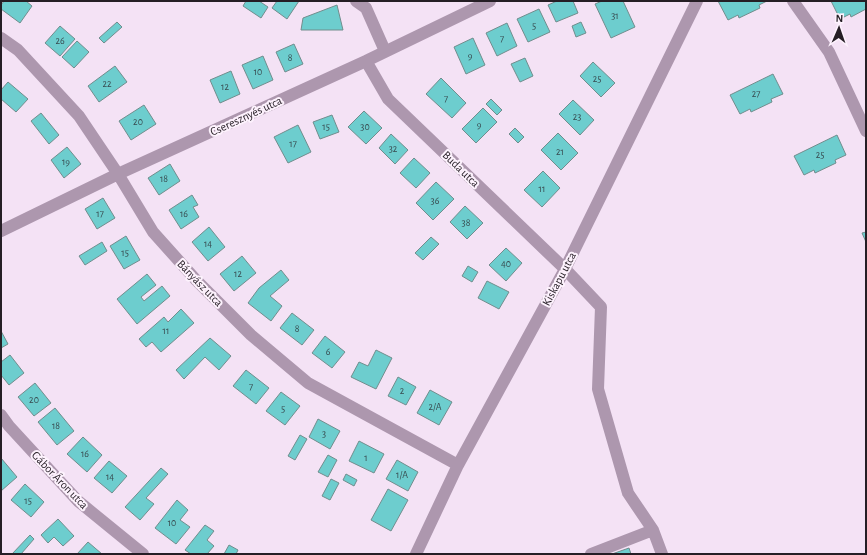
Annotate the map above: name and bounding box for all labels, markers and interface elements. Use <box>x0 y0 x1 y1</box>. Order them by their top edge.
north arrow <box>819 8 859 48</box>
house number: 31 <box>611 11 619 21</box>
text: N <box>835 13 843 24</box>
house number: 5 <box>532 21 536 31</box>
house number: 7 <box>500 34 504 44</box>
house number: 26 <box>55 36 65 46</box>
house number: 9 <box>468 51 473 61</box>
house number: 8 <box>288 53 293 63</box>
house number: 10 <box>254 67 262 77</box>
house number: 25 <box>593 74 601 84</box>
house number: 22 <box>102 79 112 89</box>
house number: 12 <box>221 82 229 92</box>
house number: 27 <box>752 89 760 99</box>
street label: Cseresznyés utca <box>208 94 285 139</box>
house number: 7 <box>444 94 448 104</box>
house number: 23 <box>573 112 581 122</box>
house number: 20 <box>133 117 143 127</box>
house number: 9 <box>477 120 482 130</box>
house number: 15 <box>322 122 330 132</box>
house number: 30 <box>360 122 370 132</box>
house number: 17 <box>289 139 297 149</box>
house number: 32 <box>389 144 398 154</box>
house number: 21 <box>556 147 564 157</box>
street label: Buda utca <box>440 149 482 190</box>
house number: 25 <box>816 150 824 160</box>
house number: 19 <box>62 157 70 167</box>
house number: 18 <box>160 174 168 184</box>
house number: 11 <box>539 184 545 194</box>
house number: 36 <box>431 196 440 206</box>
house number: 17 <box>96 209 104 219</box>
house number: 16 <box>180 209 188 219</box>
house number: 38 <box>462 218 471 228</box>
house number: 14 <box>204 239 212 249</box>
house number: 15 <box>121 248 129 258</box>
street label: Kiskapu utca <box>540 250 578 308</box>
street label: Bányász utca <box>174 257 225 310</box>
house number: 40 <box>501 259 511 269</box>
house number: 12 <box>234 269 242 279</box>
house number: 8 <box>295 324 300 334</box>
house number: 11 <box>163 326 169 336</box>
house number: 6 <box>326 347 331 357</box>
house number: 7 <box>249 382 253 392</box>
house number: 2 <box>400 386 405 396</box>
house number: 20 <box>29 395 39 405</box>
house number: 2/A <box>428 402 442 412</box>
house number: 5 <box>281 404 285 414</box>
house number: 18 <box>52 421 60 431</box>
house number: 3 <box>322 429 326 439</box>
street label: Gábor Áron utca <box>30 448 91 511</box>
house number: 16 <box>81 449 89 459</box>
house number: 1 <box>364 453 368 463</box>
house number: 1/A <box>396 470 408 480</box>
house number: 14 <box>106 472 114 482</box>
house number: 15 <box>24 496 32 506</box>
house number: 10 <box>168 518 176 528</box>

